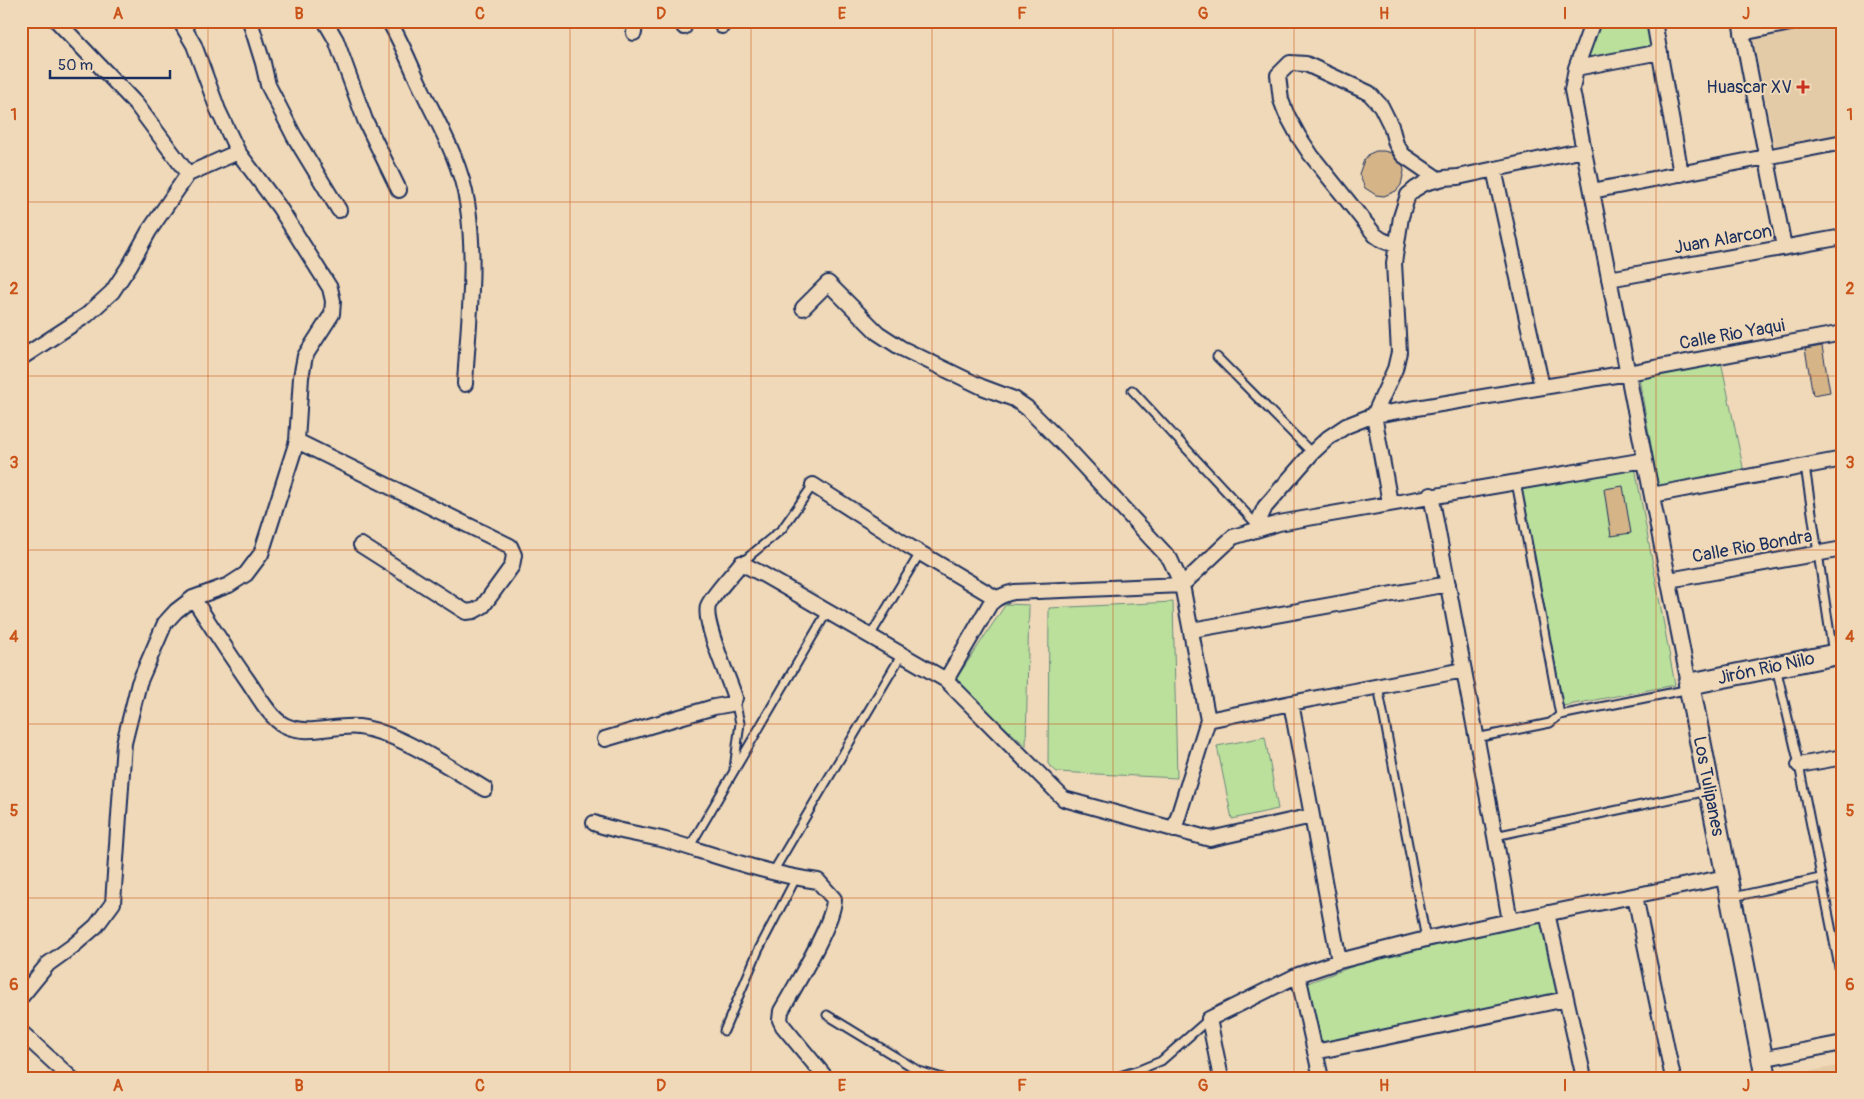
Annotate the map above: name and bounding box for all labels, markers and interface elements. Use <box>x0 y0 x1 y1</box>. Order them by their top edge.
text: A <box>113 4 124 24</box>
text: B <box>294 4 304 24</box>
text: C <box>475 4 485 24</box>
text: D <box>656 4 666 24</box>
text: E <box>838 4 847 24</box>
text: F <box>1017 4 1027 24</box>
text: G <box>1198 4 1209 24</box>
text: H <box>1379 4 1389 24</box>
text: I <box>1563 4 1567 24</box>
text: J <box>1742 4 1750 24</box>
scale bar <box>50 48 170 80</box>
text: 50 m <box>58 56 93 75</box>
place label: Huascar XV <box>1706 76 1792 99</box>
marker: Huascar XV <box>1796 80 1810 94</box>
text: 1 <box>11 105 17 125</box>
text: 1 <box>1847 105 1853 125</box>
street label: Juan Alarcon <box>1672 220 1774 259</box>
text: 2 <box>10 279 19 299</box>
text: 2 <box>1846 279 1855 299</box>
street label: Calle Rio Yaqui <box>1677 314 1787 355</box>
text: 3 <box>10 453 19 473</box>
text: 3 <box>1846 453 1855 473</box>
street label: Calle Rio Bondra <box>1690 525 1814 568</box>
text: 4 <box>9 627 19 647</box>
text: 4 <box>1845 627 1855 647</box>
street label: Jirón Rio Nilo <box>1715 647 1817 690</box>
street label: Los Tulipanes <box>1688 734 1729 838</box>
text: 5 <box>10 801 19 821</box>
text: 5 <box>1846 801 1855 821</box>
text: 6 <box>9 975 19 995</box>
text: 6 <box>1845 975 1855 995</box>
text: A <box>113 1076 124 1096</box>
text: B <box>294 1076 304 1096</box>
text: C <box>475 1076 485 1096</box>
text: D <box>656 1076 666 1096</box>
text: E <box>838 1076 847 1096</box>
text: F <box>1017 1076 1027 1096</box>
text: G <box>1198 1076 1209 1096</box>
text: H <box>1379 1076 1389 1096</box>
text: I <box>1563 1076 1567 1096</box>
text: J <box>1742 1076 1750 1096</box>

